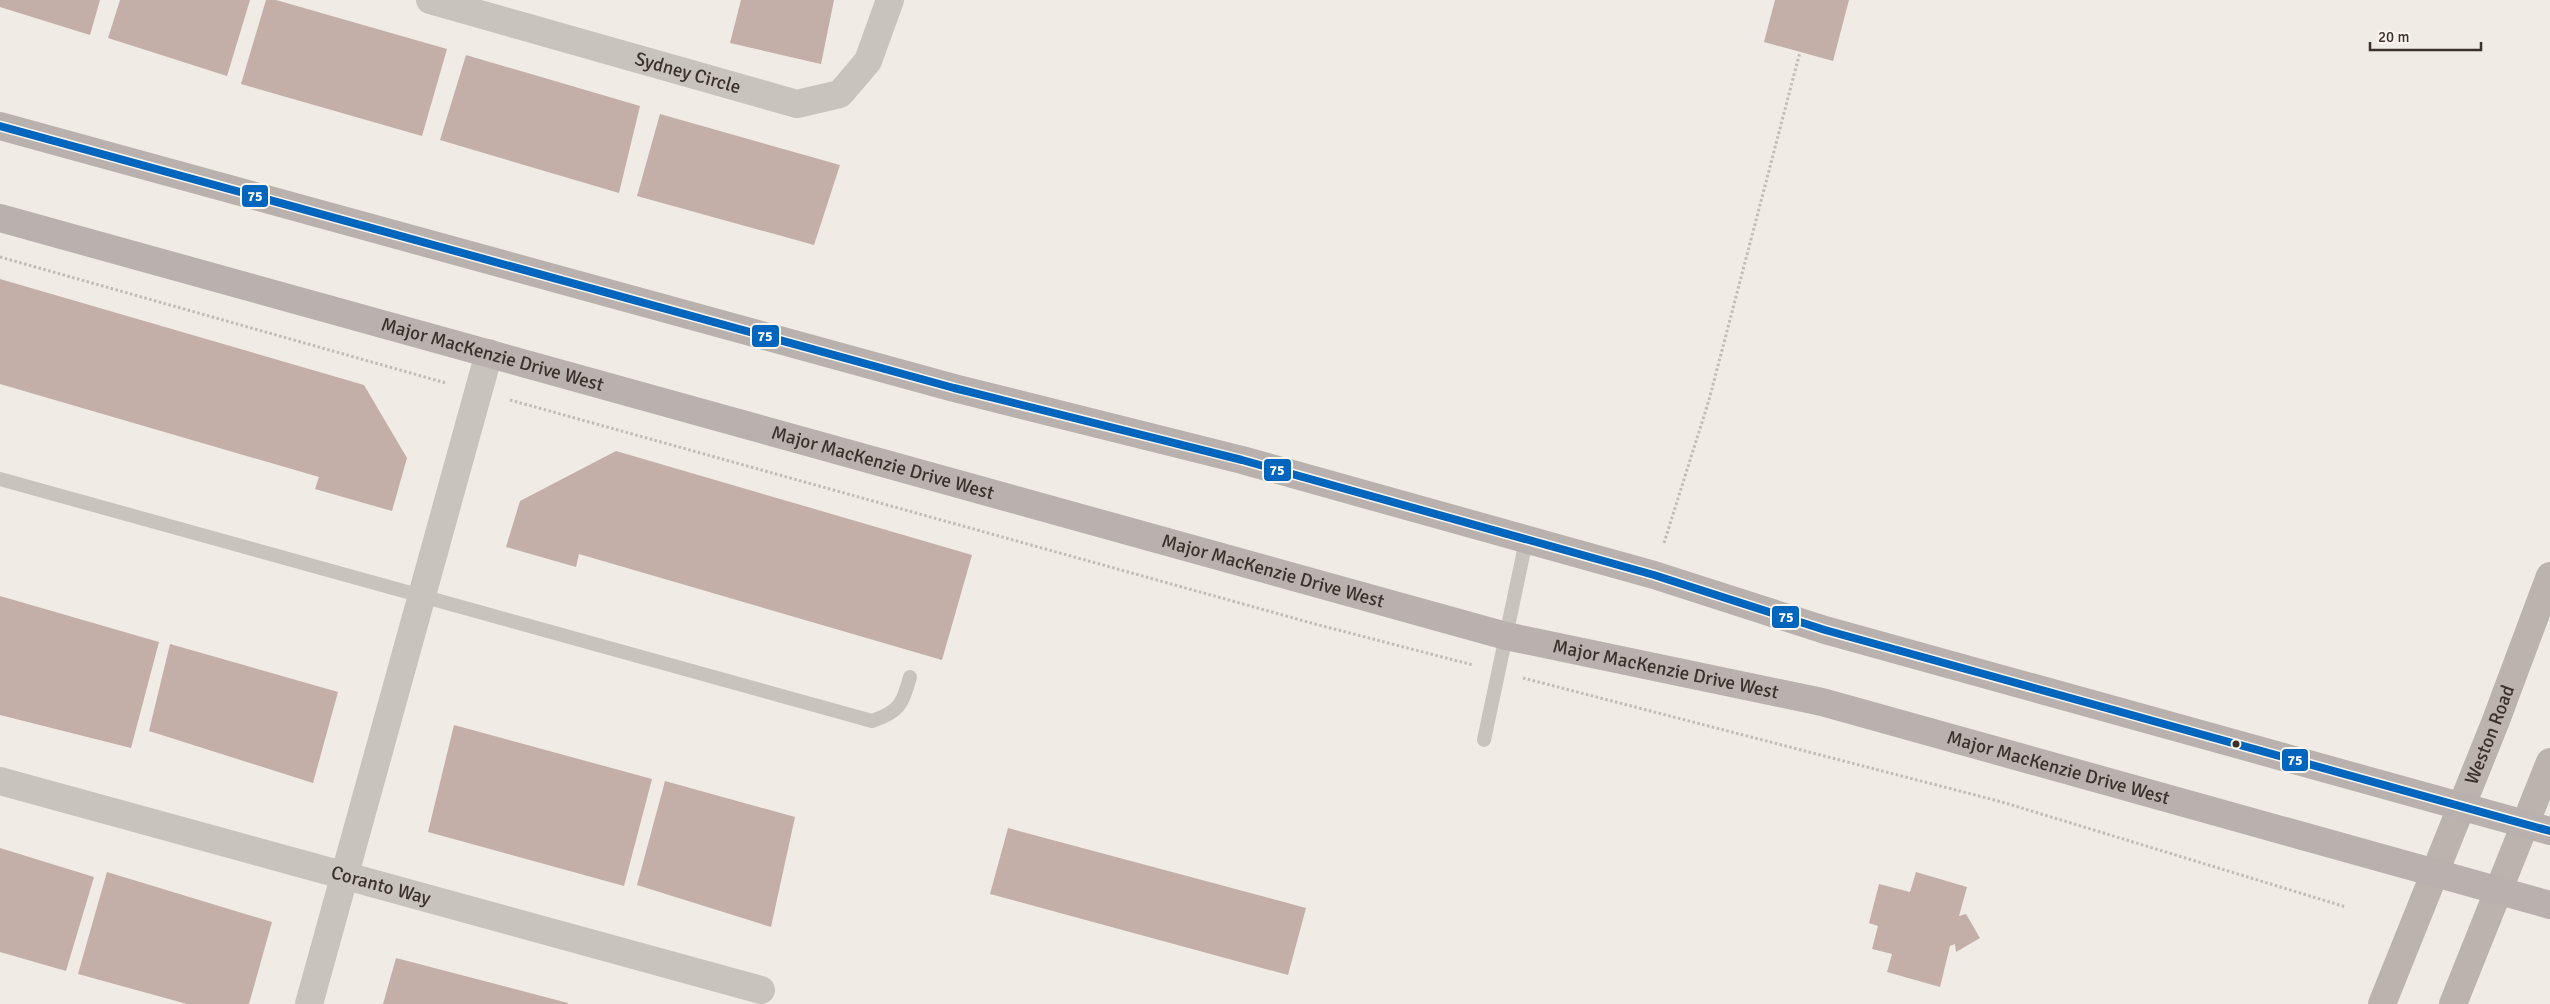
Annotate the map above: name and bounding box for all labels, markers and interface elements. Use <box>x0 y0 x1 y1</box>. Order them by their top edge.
scale bar <box>2370 20 2481 52</box>
text: 20 m <box>2378 28 2409 46</box>
street label: Sydney Circle <box>632 47 743 99</box>
line badge: 75 <box>241 184 269 208</box>
text: 75 <box>247 188 263 205</box>
street label: Major MacKenzie Drive West <box>378 312 607 397</box>
line badge: 75 <box>751 324 780 348</box>
text: 75 <box>757 328 773 345</box>
street label: Major MacKenzie Drive West <box>769 421 997 505</box>
line badge: 75 <box>1263 458 1292 482</box>
text: 75 <box>1269 462 1285 479</box>
street label: Major MacKenzie Drive West <box>1159 529 1387 614</box>
line badge: 75 <box>1771 605 1800 629</box>
text: 75 <box>1778 609 1794 626</box>
street label: Major MacKenzie Drive West <box>1551 634 1781 705</box>
street label: Weston Road <box>2459 682 2520 788</box>
street label: Major MacKenzie Drive West <box>1944 725 2173 810</box>
unlabelled marker <box>2231 739 2241 749</box>
line badge: 75 <box>2281 748 2309 772</box>
text: 75 <box>2287 752 2303 769</box>
street label: Coranto Way <box>328 860 434 911</box>

